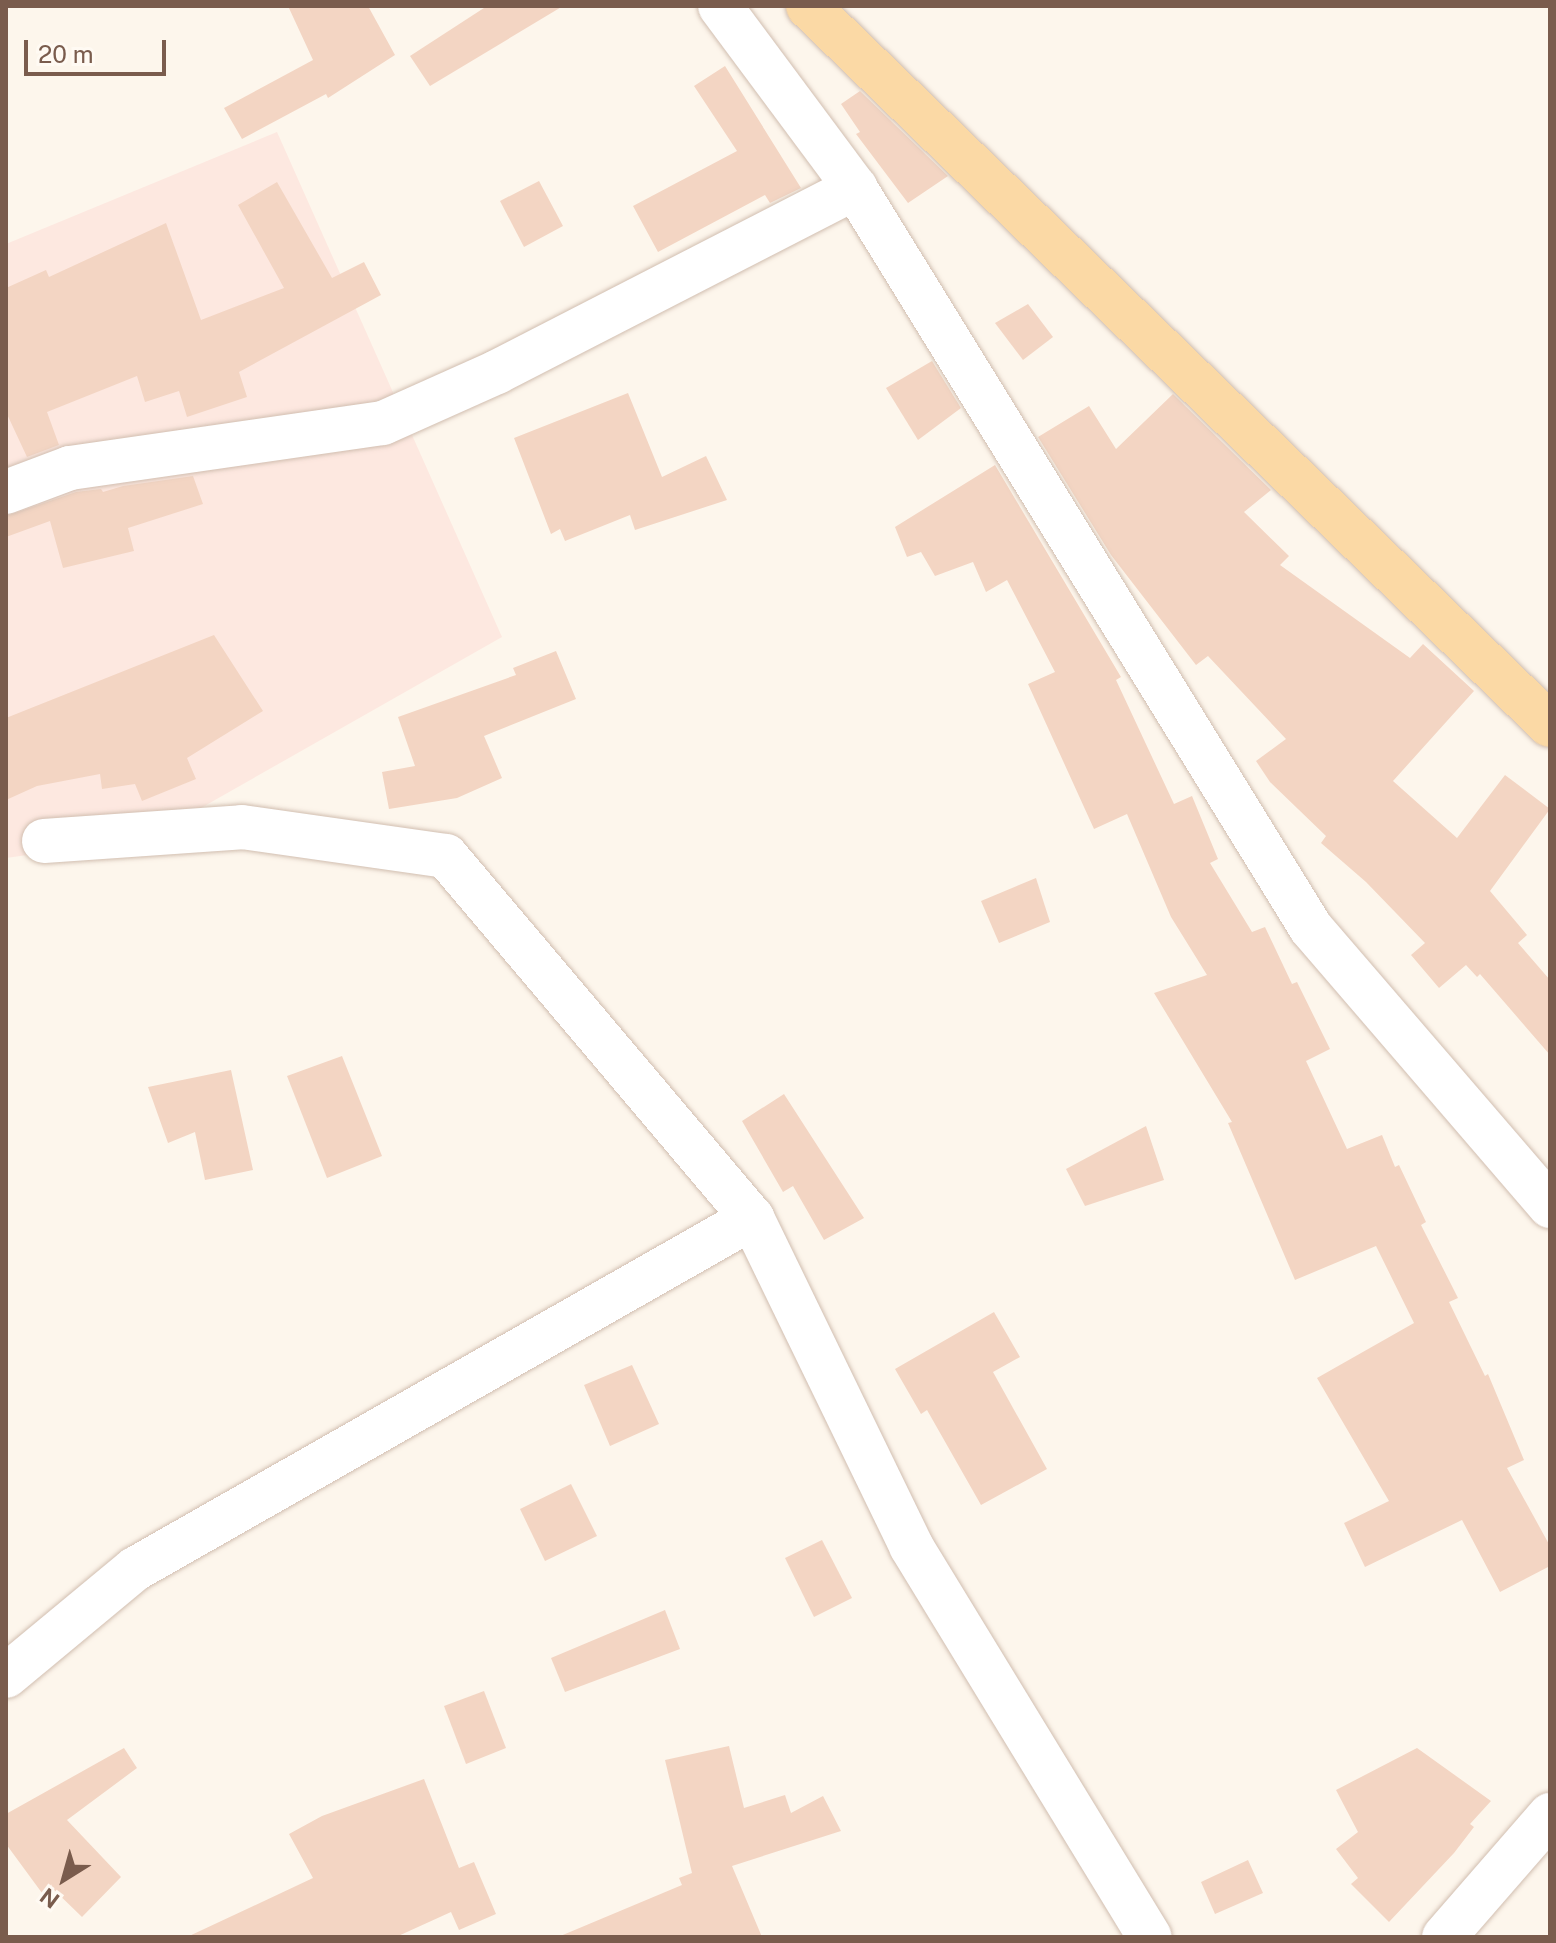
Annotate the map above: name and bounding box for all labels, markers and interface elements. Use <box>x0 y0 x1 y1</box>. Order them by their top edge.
scale bar <box>28 24 170 74</box>
text: 20 m <box>38 40 94 68</box>
north arrow <box>24 1839 104 1919</box>
text: N <box>35 1883 64 1914</box>

